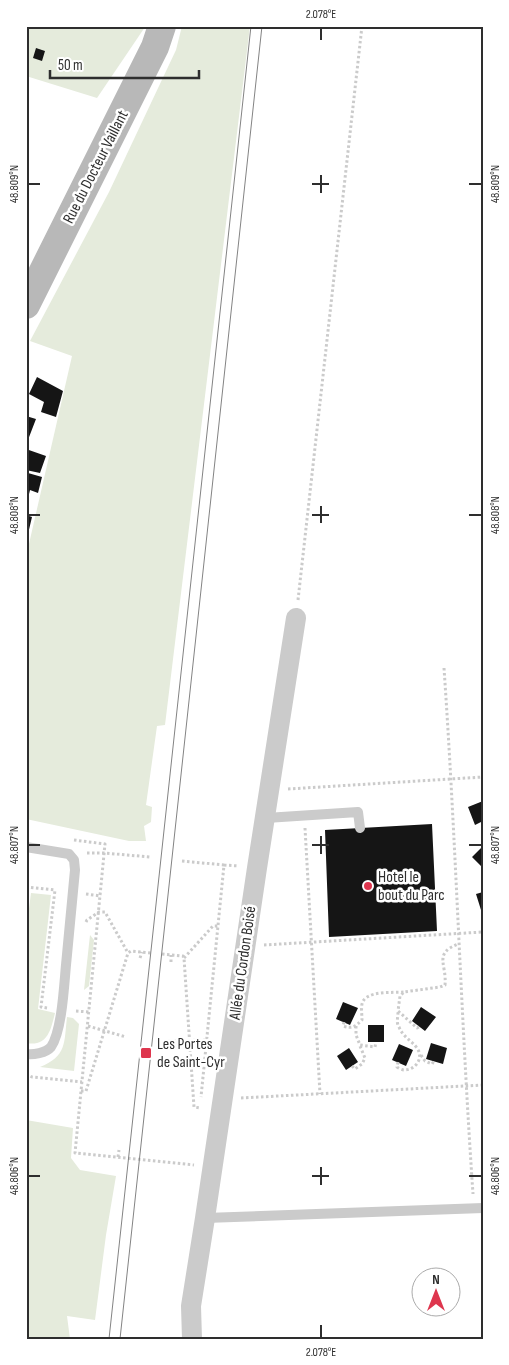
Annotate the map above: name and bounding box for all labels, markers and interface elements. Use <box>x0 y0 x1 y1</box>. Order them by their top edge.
text: 2.078°E <box>306 7 336 22</box>
scale bar <box>50 48 199 80</box>
text: 50 m <box>58 56 83 75</box>
street label: Rue du Docteur Vaillant <box>59 107 133 227</box>
text: 48.809°N <box>7 165 22 203</box>
text: 48.809°N <box>488 165 503 203</box>
text: 48.808°N <box>7 496 22 534</box>
text: 48.808°N <box>488 496 503 534</box>
text: 48.807°N <box>7 826 22 864</box>
text: 48.807°N <box>488 826 503 864</box>
place label: Hotel le bout du Parc <box>378 868 445 905</box>
marker: Hotel le bout du Parc <box>362 880 374 892</box>
street label: Allée du Cordon Boisé <box>225 905 260 1022</box>
place label: Les Portes de Saint-Cyr <box>157 1035 225 1072</box>
marker: Les Portes de Saint-Cyr <box>139 1046 153 1060</box>
text: 48.806°N <box>7 1157 22 1195</box>
text: 48.806°N <box>488 1157 503 1195</box>
north arrow <box>412 1268 462 1318</box>
text: N <box>432 1271 440 1288</box>
text: 2.078°E <box>306 1345 336 1360</box>

